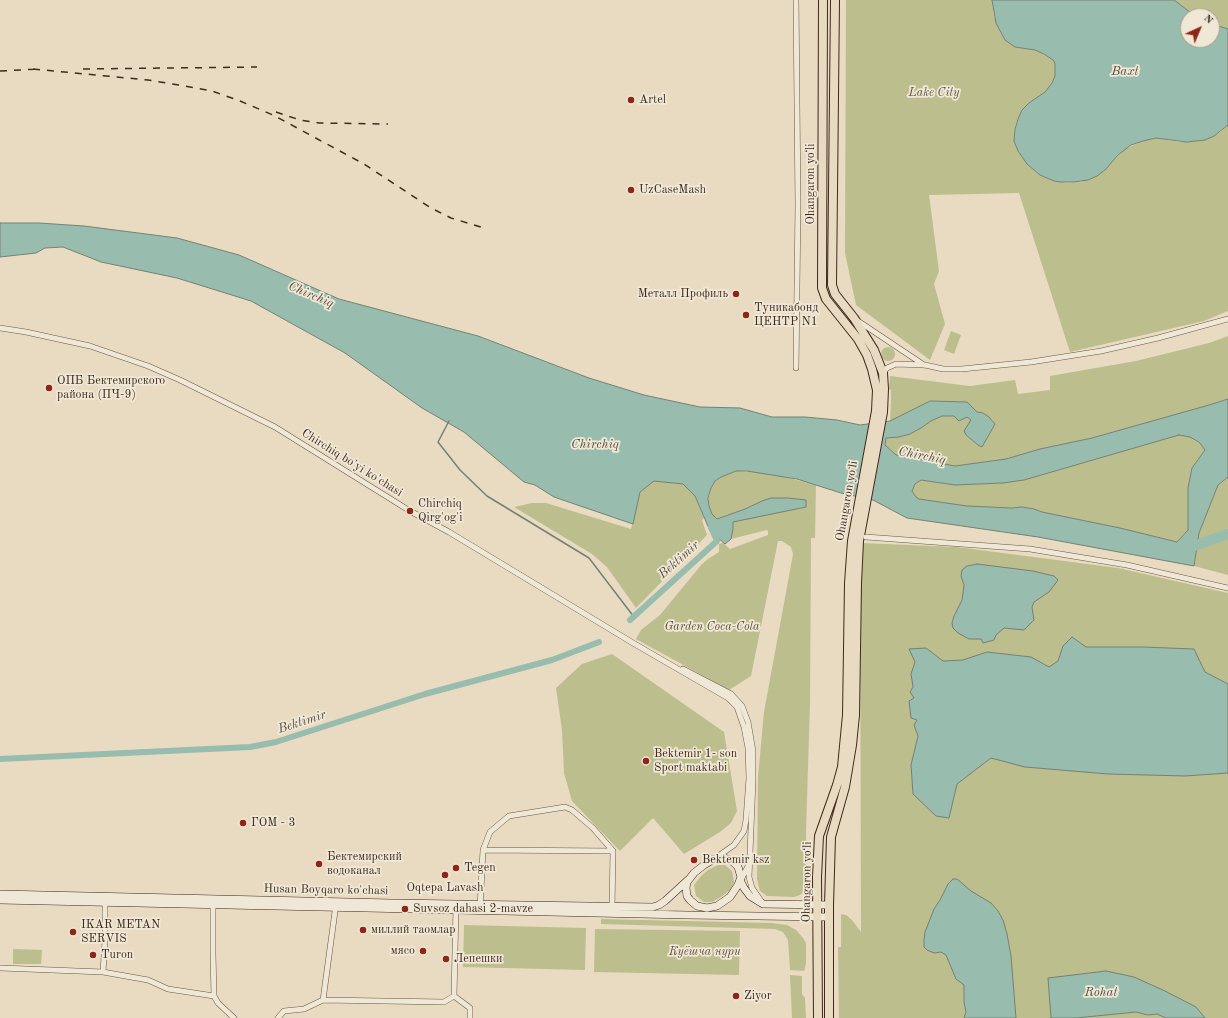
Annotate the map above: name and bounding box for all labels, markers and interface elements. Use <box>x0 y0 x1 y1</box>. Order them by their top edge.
north arrow <box>1180 8 1220 48</box>
text: N <box>1201 13 1215 27</box>
water label: Baхt <box>1111 64 1139 80</box>
park label: Lake City <box>909 86 959 100</box>
place label: Artel <box>639 93 666 107</box>
marker: Artel <box>626 95 636 105</box>
street label: Ohangaron yoʻli <box>804 143 818 225</box>
place label: UzCaseMash <box>639 183 706 197</box>
marker: UzCaseMash <box>626 185 636 195</box>
water label: Chirchiq <box>286 278 336 312</box>
place label: Металл Профиль <box>638 287 728 301</box>
marker: Металл Профиль <box>731 289 741 299</box>
place label: Туникабонд ЦЕНТР N1 <box>754 301 818 329</box>
marker: Туникабонд ЦЕНТР N1 <box>741 310 751 320</box>
place label: ОПБ Бектемирского района (ПЧ-9) <box>57 374 165 402</box>
marker: ОПБ Бектемирского района (ПЧ-9) <box>44 383 54 393</box>
street label: Chirchiq bo'yi ko'chasi <box>299 426 405 500</box>
water label: Chirchiq <box>571 437 619 453</box>
water label: Chirchiq <box>897 444 947 468</box>
street label: Ohangaron yoʻli <box>833 460 861 542</box>
place label: Chirchiq Qirg'og'i <box>418 497 462 525</box>
marker: Chirchiq Qirg'og'i <box>405 506 415 516</box>
water label: Bektimir <box>655 538 703 582</box>
park label: Garden Coca-Cola <box>664 620 760 634</box>
water label: Bektimir <box>276 707 328 737</box>
place label: Bektemir 1- son Sport maktabi <box>654 747 737 775</box>
marker: Bektemir 1- son Sport maktabi <box>641 756 651 766</box>
place label: ГОМ - 3 <box>251 816 295 830</box>
marker: ГОМ - 3 <box>238 818 248 828</box>
street label: Ohangaron yoʻli <box>799 841 815 923</box>
place label: Бектемирский водоканал <box>327 850 402 878</box>
place label: Bektemir ksz <box>702 853 770 867</box>
marker: Bektemir ksz <box>689 855 699 865</box>
marker: Бектемирский водоканал <box>314 859 324 869</box>
place label: Tegen <box>464 861 496 875</box>
marker: Tegen <box>451 863 461 873</box>
marker: Oqtepa Lavash <box>440 870 450 880</box>
place label: Oqtepa Lavash <box>407 881 483 895</box>
street label: Husan Boyqaro ko'chasi <box>263 882 389 898</box>
place label: Suvsoz dahasi 2-mavze <box>413 902 533 916</box>
marker: Suvsoz dahasi 2-mavze <box>400 904 410 914</box>
place label: IKAR METAN SERVIS <box>81 918 160 946</box>
place label: миллий таомлар <box>371 923 455 937</box>
marker: миллий таомлар <box>358 925 368 935</box>
marker: IKAR METAN SERVIS <box>68 927 78 937</box>
place label: мясо <box>391 944 415 958</box>
park label: Куёшча нури <box>669 945 741 959</box>
marker: мясо <box>418 946 428 956</box>
place label: Turon <box>101 948 133 962</box>
marker: Turon <box>88 950 98 960</box>
place label: Лепешки <box>454 952 503 966</box>
marker: Лепешки <box>441 954 451 964</box>
water label: Rohat <box>1084 985 1118 1001</box>
place label: Ziyor <box>744 989 772 1003</box>
marker: Ziyor <box>731 991 741 1001</box>

